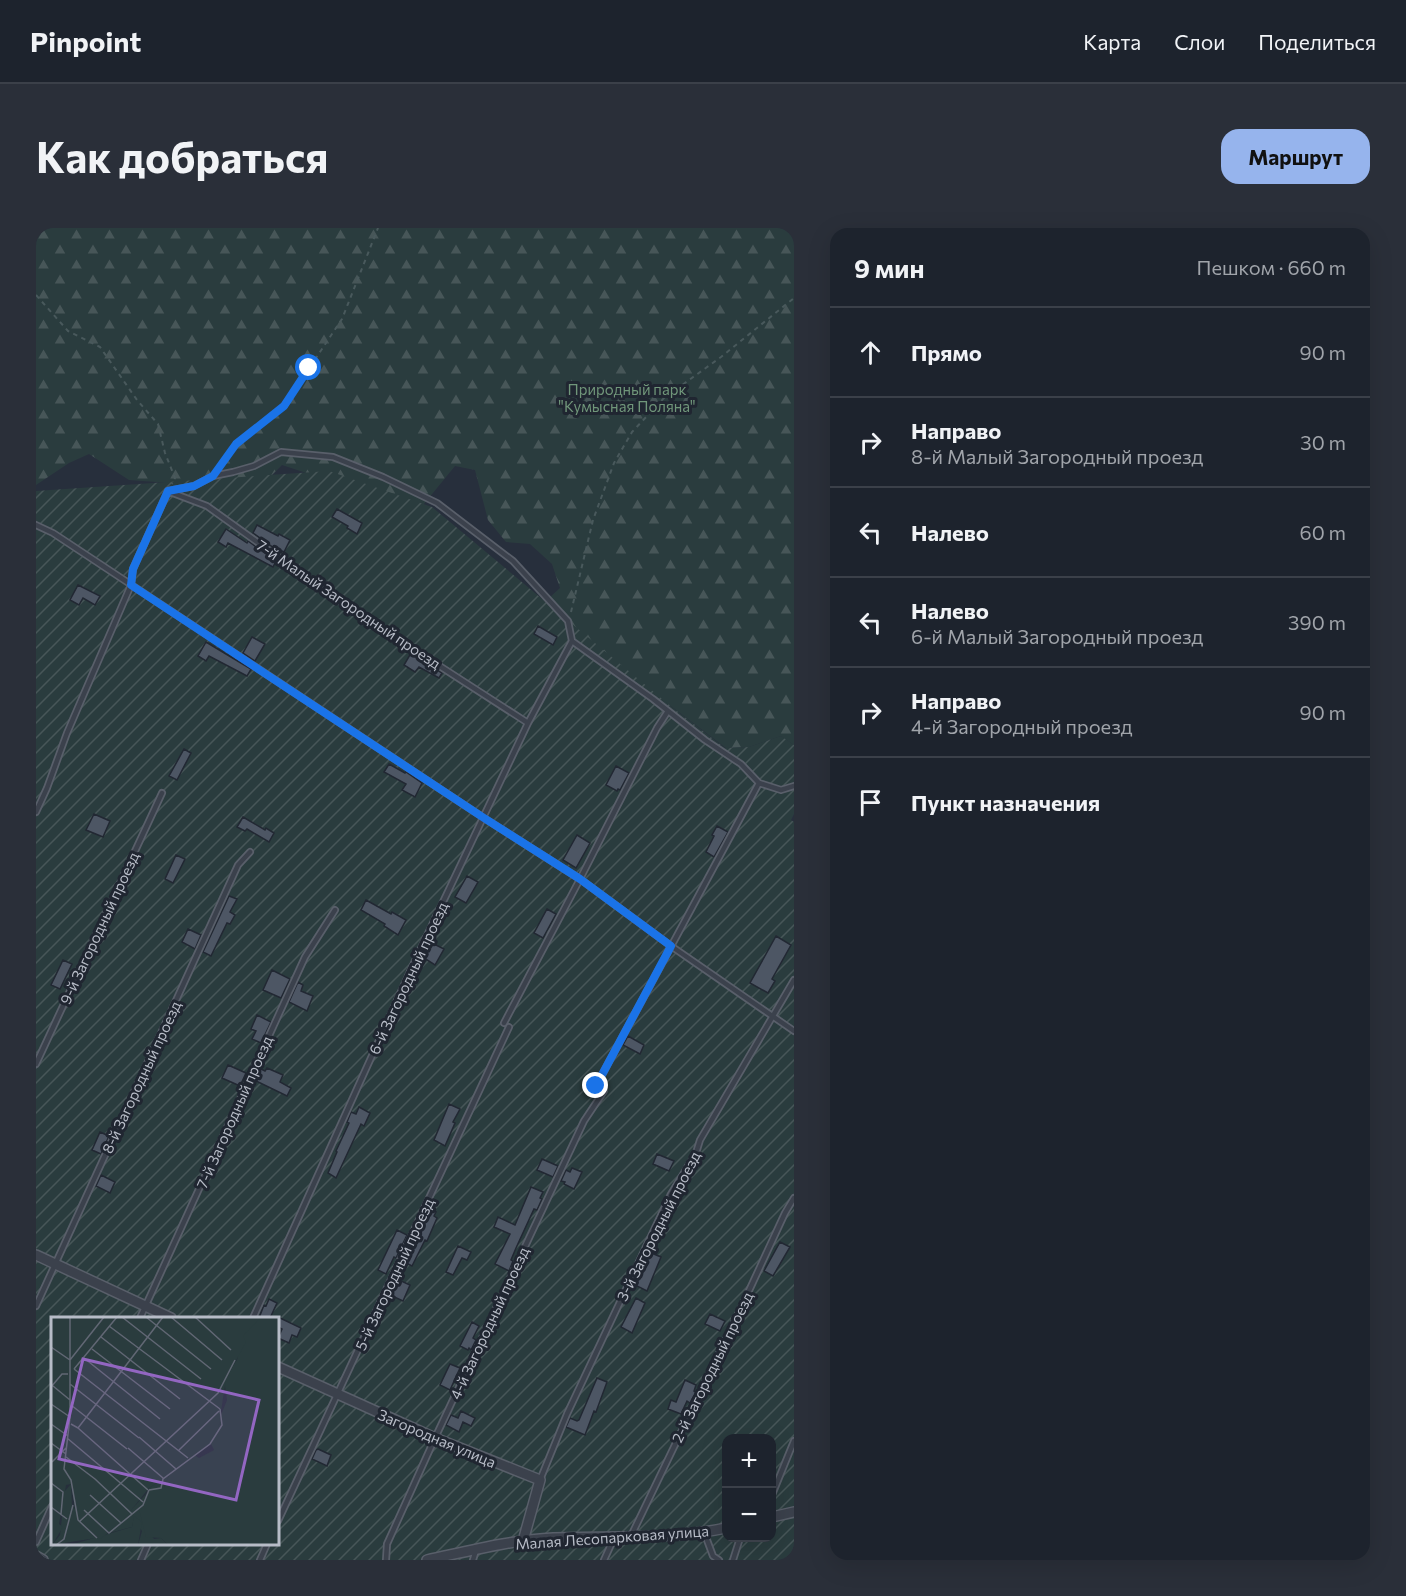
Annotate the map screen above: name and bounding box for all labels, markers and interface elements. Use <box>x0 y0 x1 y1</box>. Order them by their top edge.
text: Pinpoint <box>30 24 141 58</box>
text: Карта <box>1083 29 1141 54</box>
text: Слои <box>1174 29 1225 54</box>
text: Поделиться <box>1258 29 1376 54</box>
button: Маршрут <box>1221 129 1370 184</box>
text: Как добраться <box>36 130 328 182</box>
text: 9 мин <box>854 252 924 283</box>
text: Пешком · 660 m <box>1197 255 1346 279</box>
icon: ahead <box>854 336 887 369</box>
text: Прямо <box>911 339 982 366</box>
text: 90 m <box>1300 340 1346 364</box>
route start <box>295 354 321 380</box>
park label: Природный парк "Кумысная Поляна" <box>558 380 696 415</box>
text: Направо <box>911 417 1001 444</box>
icon: right <box>854 426 887 459</box>
text: 30 m <box>1300 430 1346 454</box>
text: 8-й Малый Загородный проезд <box>911 444 1203 468</box>
icon: left <box>854 516 887 549</box>
text: Налево <box>911 519 989 546</box>
text: 60 m <box>1300 520 1346 544</box>
street label: 7-й Малый Загородный проезд <box>254 536 445 673</box>
text: Налево <box>911 597 989 624</box>
icon: left <box>854 606 887 639</box>
text: 390 m <box>1288 610 1346 634</box>
text: 6-й Малый Загородный проезд <box>911 624 1203 648</box>
text: Направо <box>911 687 1001 714</box>
icon: right <box>854 696 887 729</box>
text: 90 m <box>1300 700 1346 724</box>
text: 4-й Загородный проезд <box>911 714 1133 738</box>
icon: arrive <box>854 786 887 819</box>
text: Пункт назначения <box>911 789 1100 816</box>
street label: 9-й Загородный проезд <box>56 849 142 1007</box>
street label: 6-й Загородный проезд <box>365 899 451 1057</box>
street label: 8-й Загородный проезд <box>98 998 184 1156</box>
street label: 7-й Загородный проезд <box>192 1033 276 1191</box>
route end <box>582 1072 608 1098</box>
street label: 3-й Загородный проезд <box>612 1148 704 1304</box>
street label: 5-й Загородный проезд <box>351 1195 437 1353</box>
street label: 4-й Загородный проезд <box>446 1244 532 1402</box>
street label: 2-й Загородный проезд <box>668 1289 756 1445</box>
inset map <box>51 1317 279 1545</box>
street label: Загородная улица <box>375 1405 499 1471</box>
map controls <box>722 1434 776 1542</box>
button: + <box>722 1434 776 1488</box>
button: − <box>722 1488 776 1542</box>
street label: Малая Лесопарковая улица <box>515 1521 709 1553</box>

